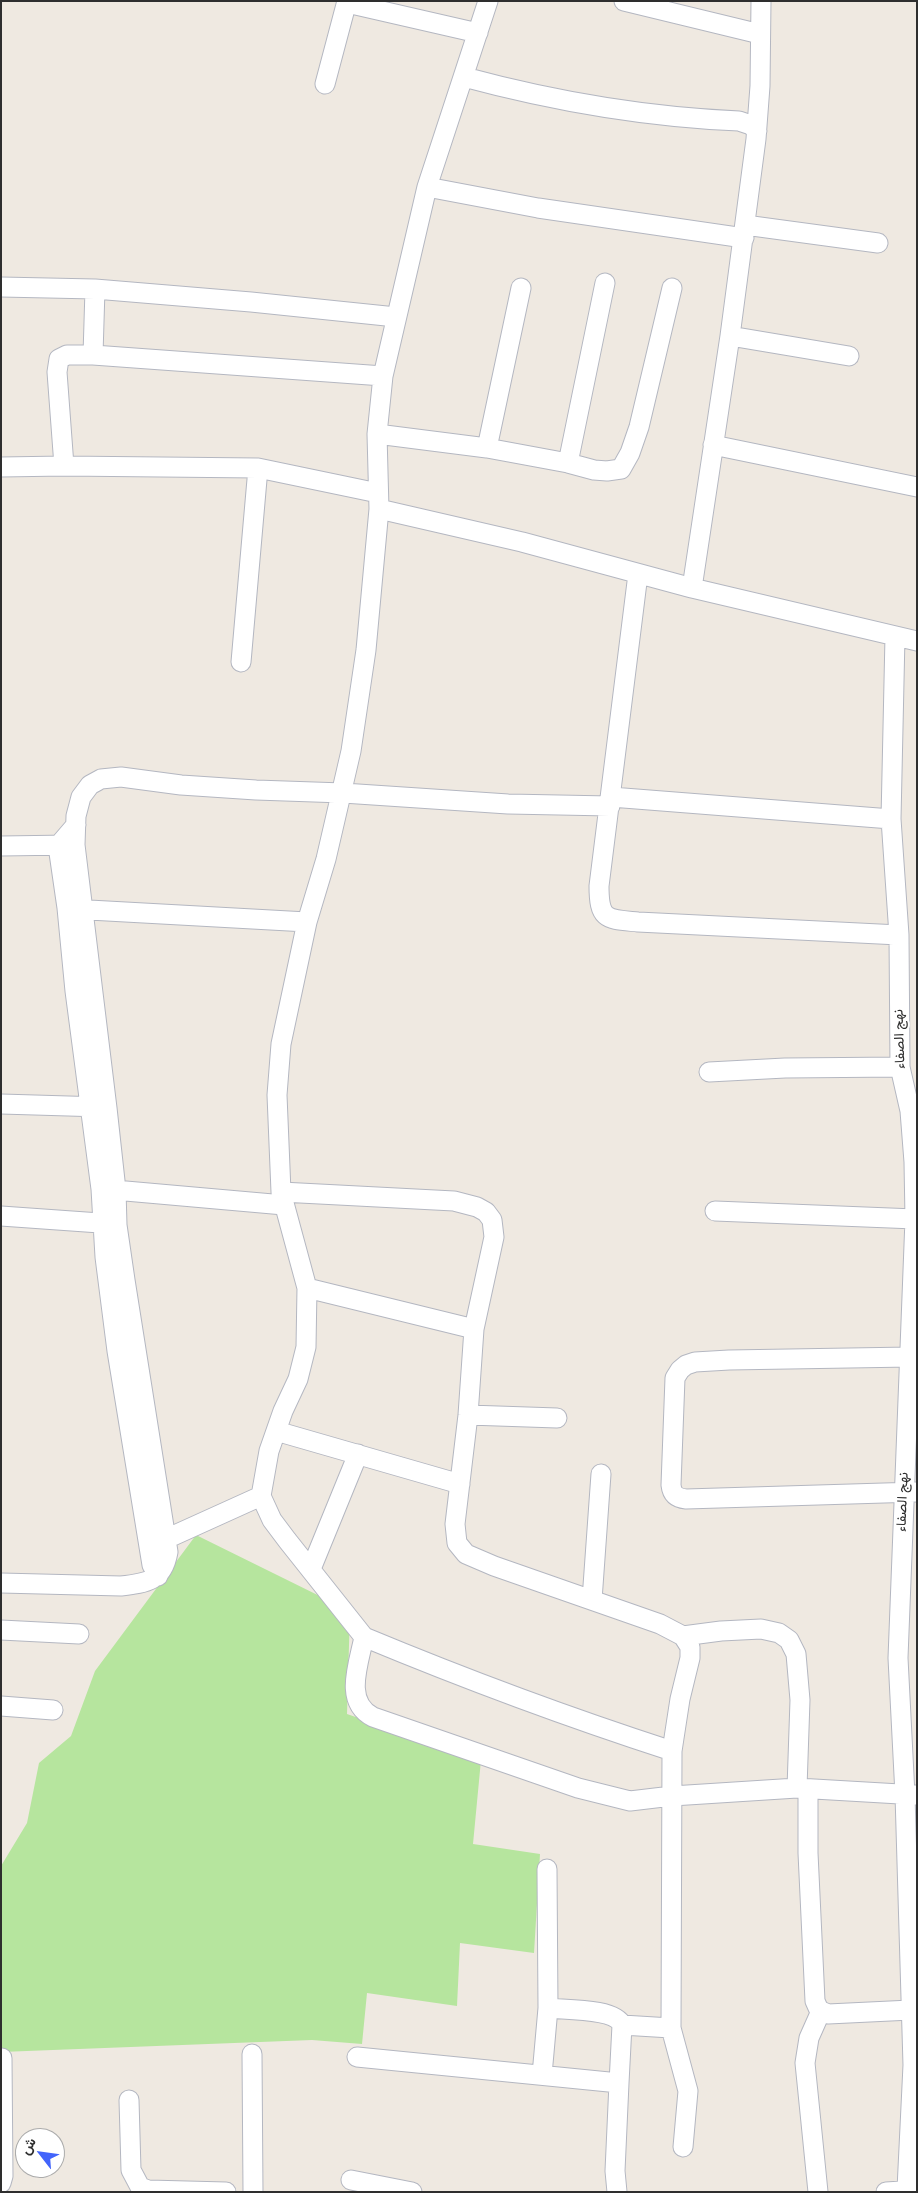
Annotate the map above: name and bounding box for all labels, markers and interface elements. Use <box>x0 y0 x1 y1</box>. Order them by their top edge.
street label: نهج الصفاء <box>891 1009 909 1069</box>
street label: نهج الصفاء <box>894 1472 912 1532</box>
north arrow <box>15 2128 65 2178</box>
text: ش <box>17 2135 39 2157</box>

